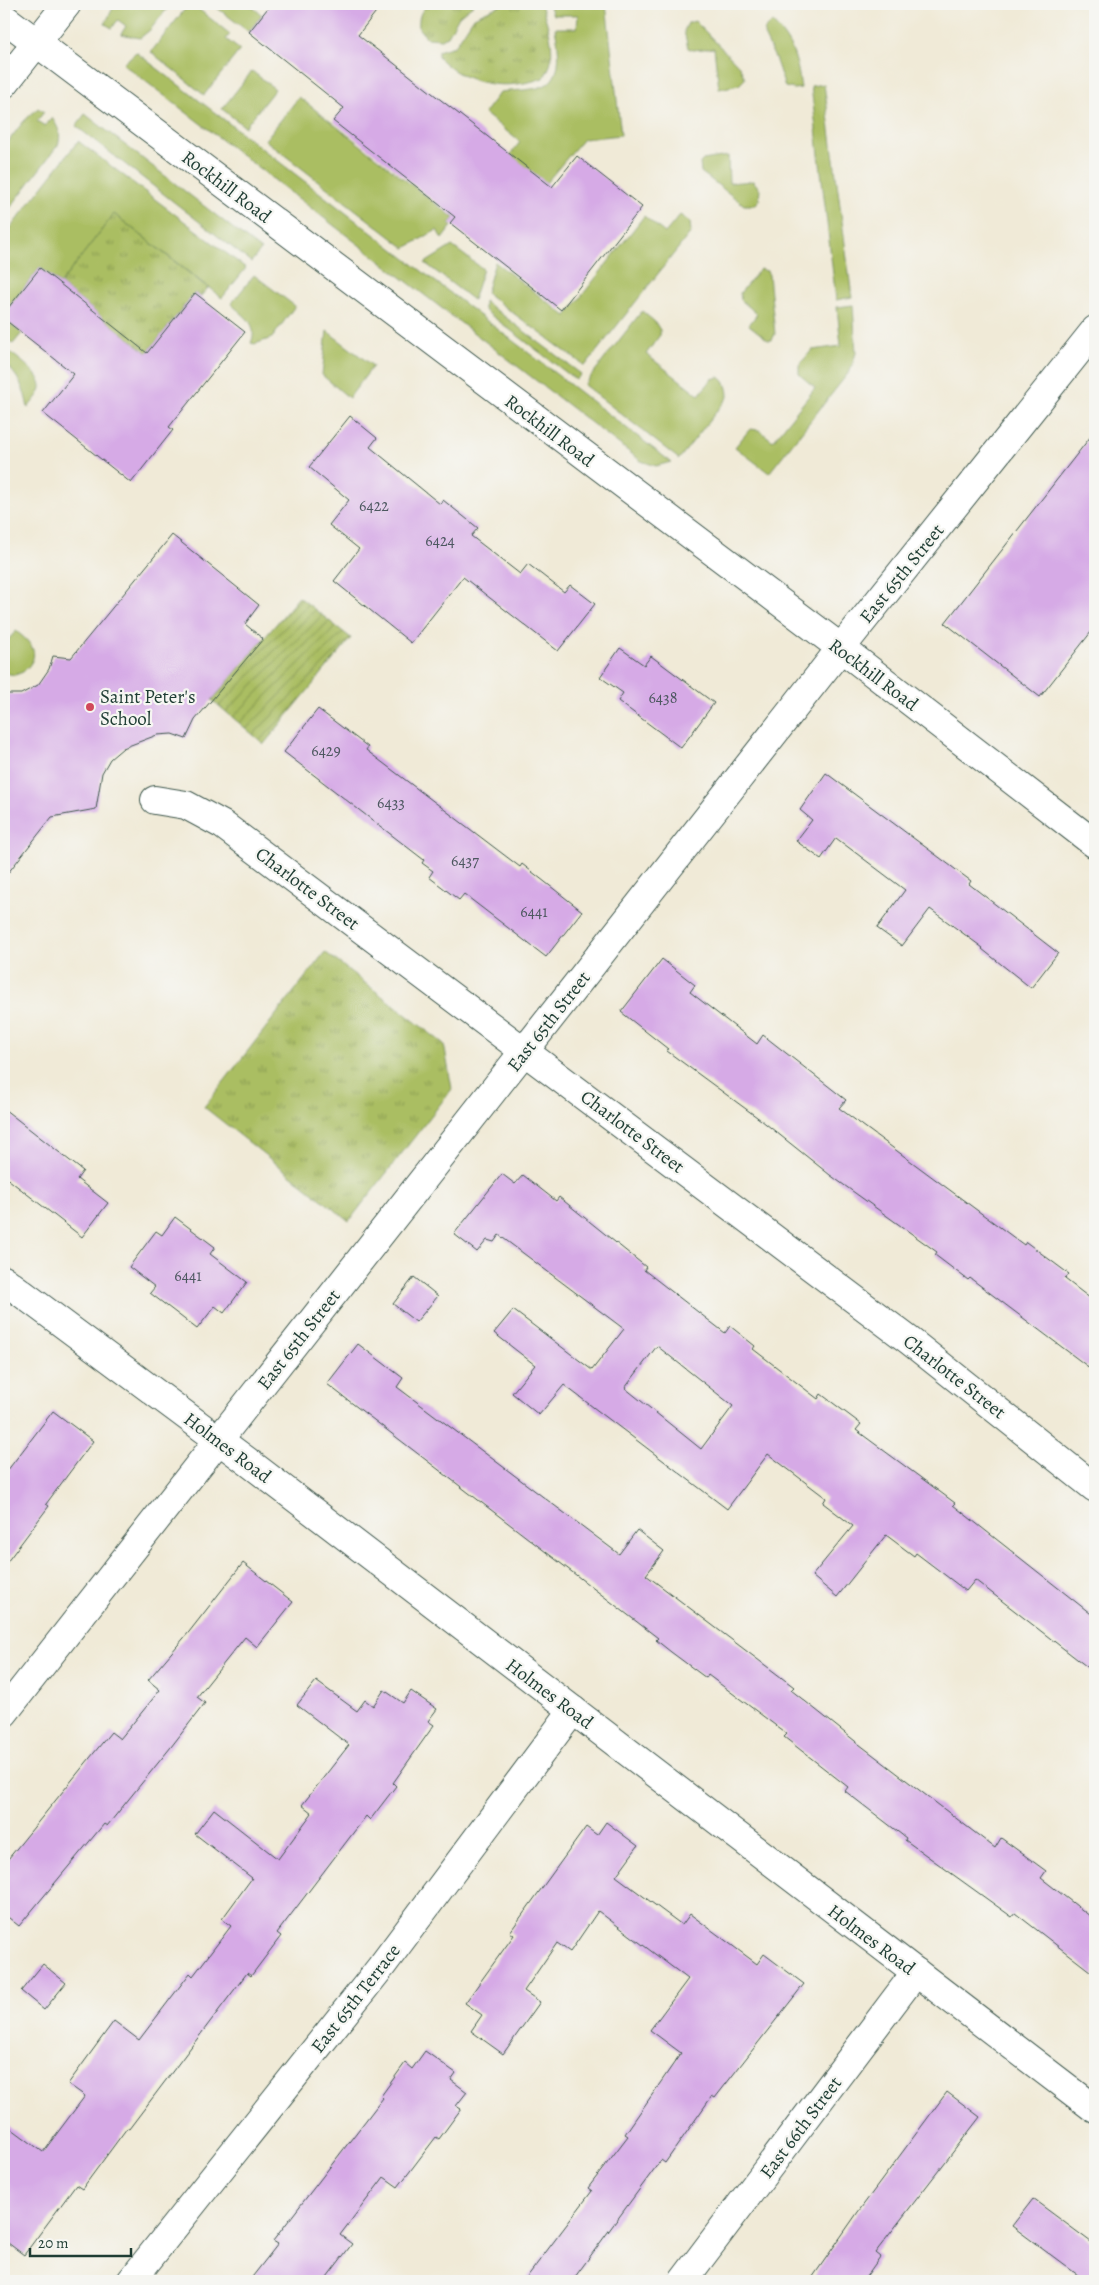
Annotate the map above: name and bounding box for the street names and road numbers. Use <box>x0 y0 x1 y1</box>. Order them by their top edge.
street label: Rockhill Road <box>176 144 277 230</box>
street label: Rockhill Road <box>499 388 600 474</box>
street label: East 65th Street <box>854 518 950 629</box>
street label: Rockhill Road <box>823 632 924 718</box>
street label: Charlotte Street <box>250 841 365 936</box>
street label: East 65th Street <box>501 966 596 1077</box>
street label: Charlotte Street <box>575 1084 690 1179</box>
street label: East 65th Street <box>251 1284 346 1395</box>
street label: Charlotte Street <box>898 1328 1011 1425</box>
street label: Holmes Road <box>178 1406 277 1490</box>
street label: Holmes Road <box>500 1652 599 1736</box>
street label: Holmes Road <box>822 1898 921 1982</box>
street label: East 65th Terrace <box>305 1939 407 2059</box>
street label: East 66th Street <box>754 2071 848 2184</box>

